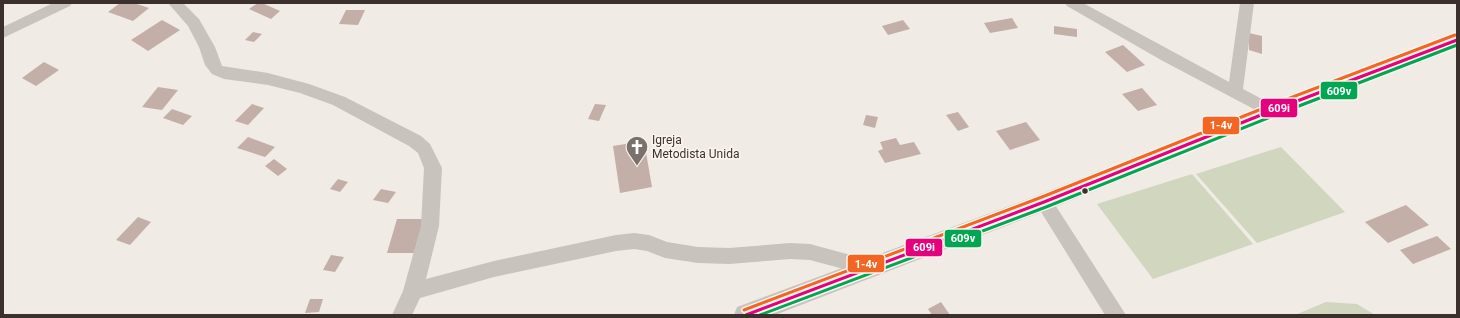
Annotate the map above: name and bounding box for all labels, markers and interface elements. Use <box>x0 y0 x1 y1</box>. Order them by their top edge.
line badge: 609v <box>1320 81 1358 100</box>
text: 609v <box>1327 85 1352 98</box>
line badge: 609i <box>1260 98 1298 118</box>
text: 609i <box>1268 102 1290 115</box>
line badge: 1-4v <box>1202 116 1240 135</box>
text: 1-4v <box>1210 119 1233 132</box>
place label: Igreja Metodista Unida <box>652 133 739 161</box>
church icon: Igreja Metodista Unida <box>624 134 650 167</box>
unlabelled marker <box>1080 186 1090 196</box>
line badge: 609v <box>944 229 982 248</box>
text: 609v <box>951 232 976 245</box>
line badge: 609i <box>905 238 943 257</box>
text: 609i <box>913 241 935 254</box>
line badge: 1-4v <box>847 254 885 273</box>
text: 1-4v <box>855 258 878 271</box>

